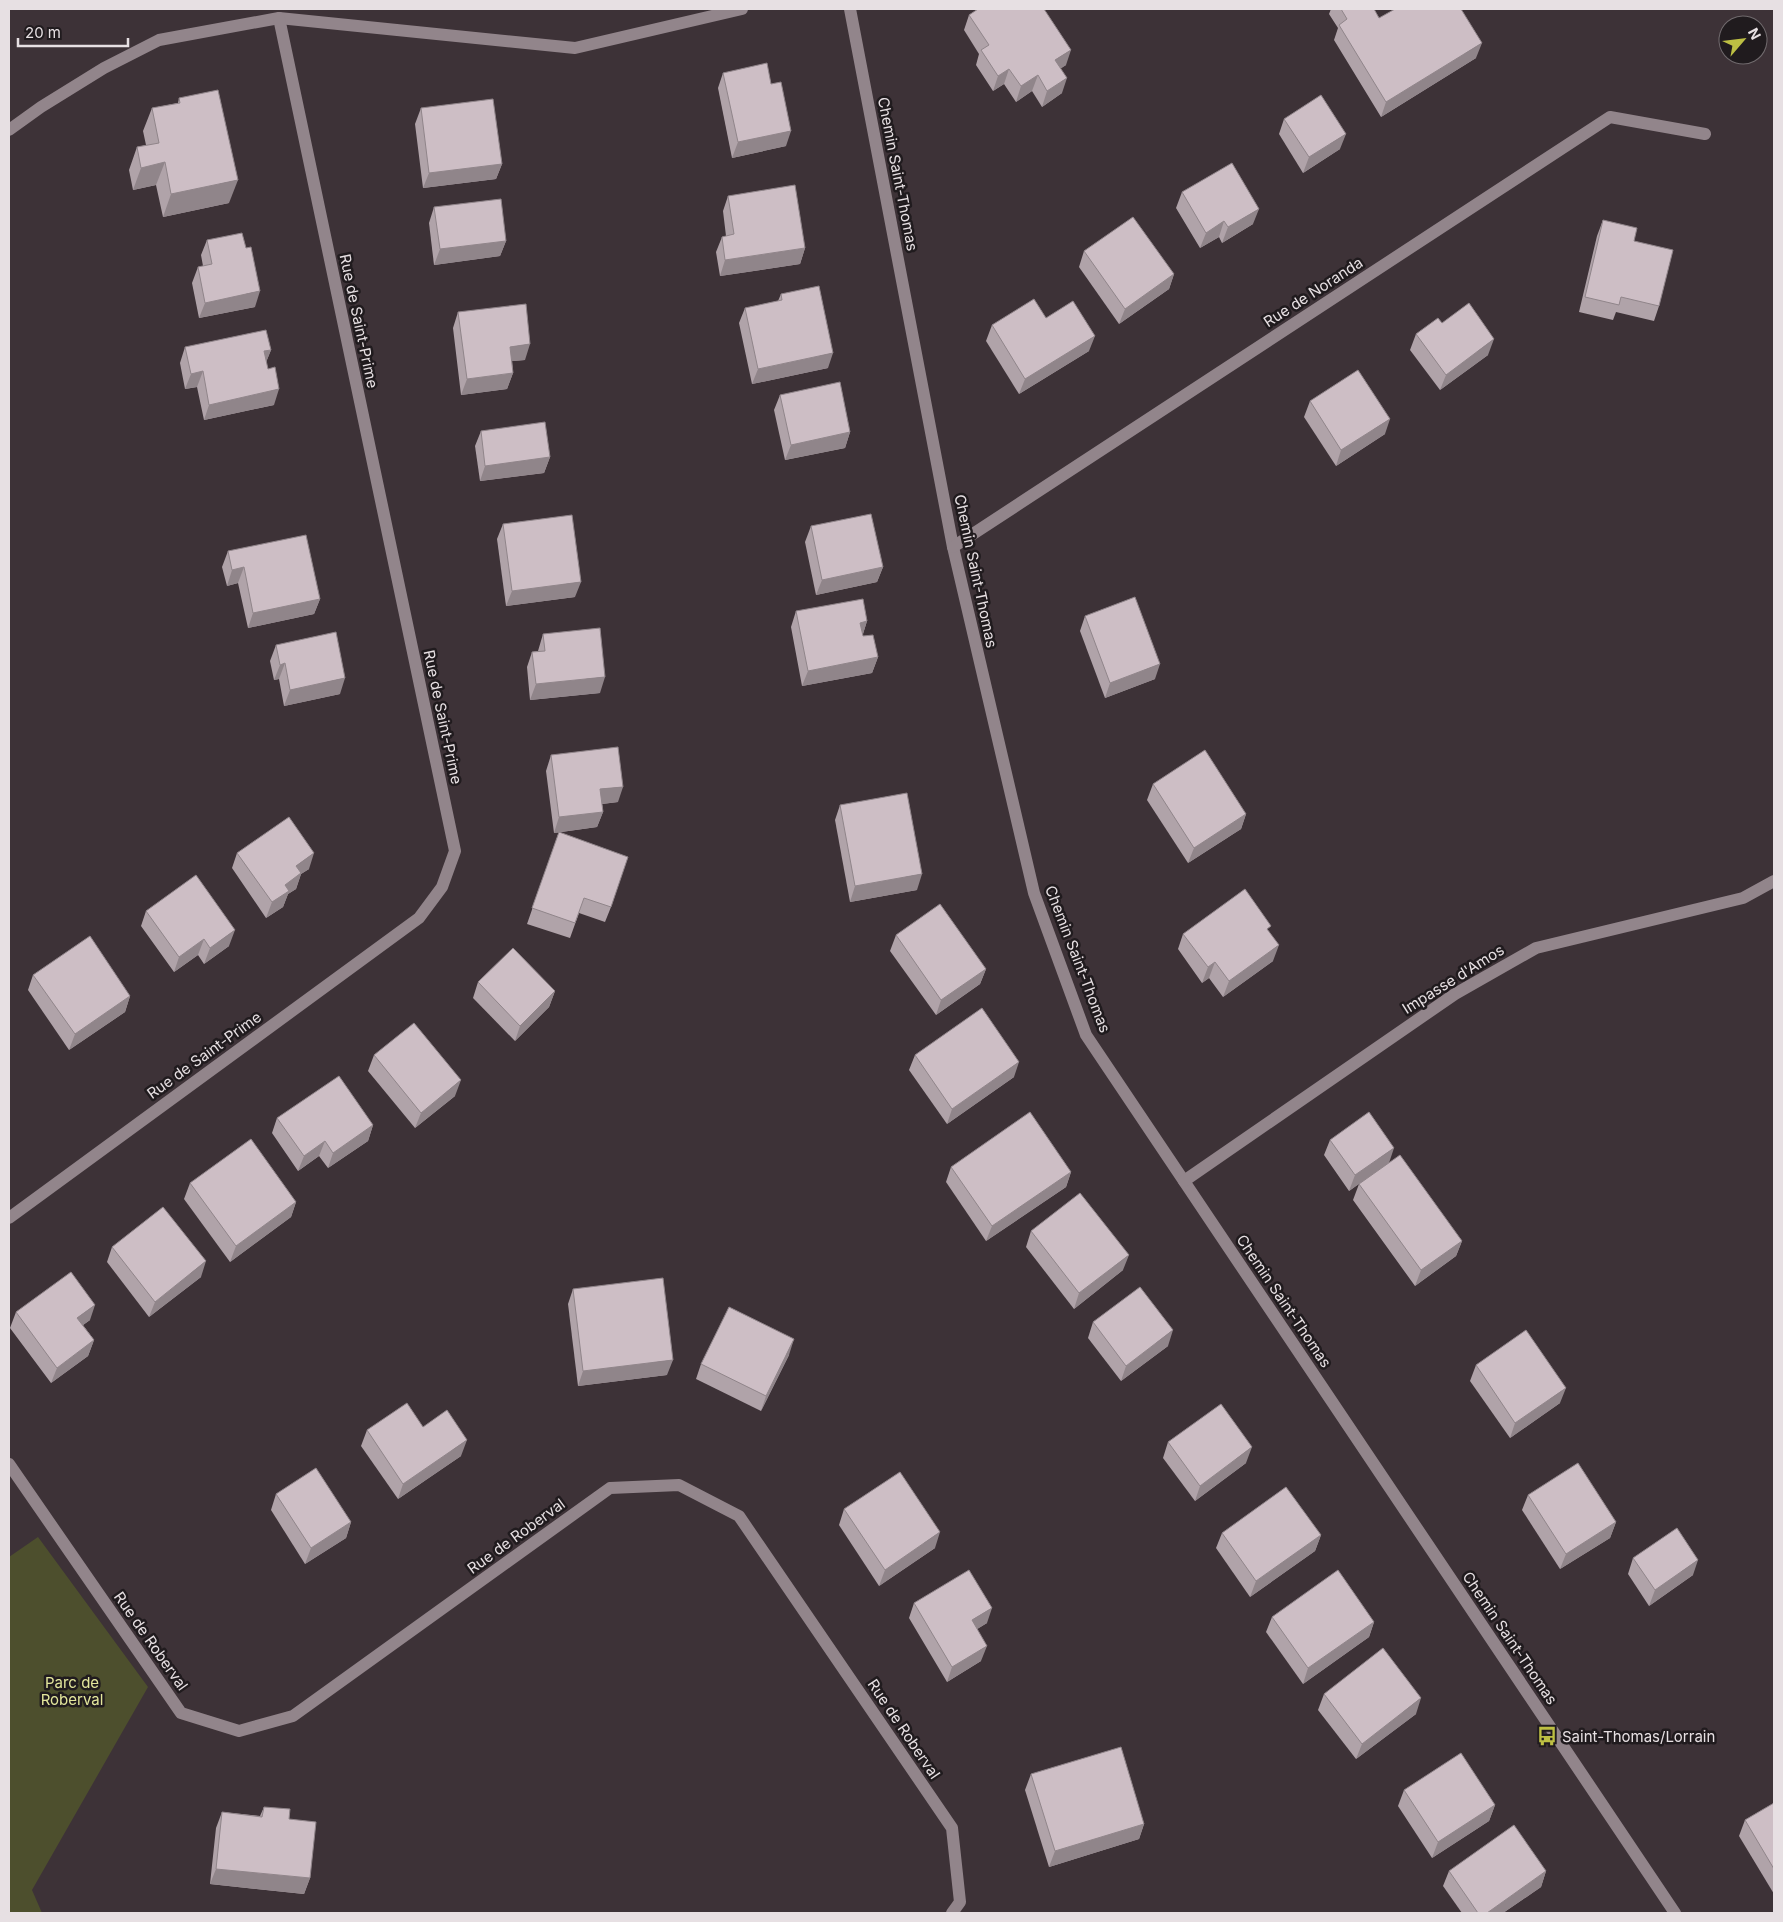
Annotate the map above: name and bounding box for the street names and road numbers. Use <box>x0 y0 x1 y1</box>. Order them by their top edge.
street label: Chemin Saint-Thomas <box>874 95 922 253</box>
street label: Rue de Saint-Prime <box>335 252 383 390</box>
street label: Rue de Noranda <box>1260 253 1366 331</box>
street label: Chemin Saint-Thomas <box>950 493 1002 650</box>
street label: Rue de Saint-Prime <box>419 648 467 786</box>
street label: Chemin Saint-Thomas <box>1041 883 1115 1035</box>
street label: Impasse d'Amos <box>1399 940 1508 1018</box>
street label: Rue de Saint-Prime <box>143 1007 265 1103</box>
street label: Chemin Saint-Thomas <box>1232 1231 1336 1371</box>
street label: Rue de Roberval <box>463 1494 569 1578</box>
street label: Chemin Saint-Thomas <box>1458 1568 1562 1708</box>
street label: Rue de Roberval <box>110 1588 192 1694</box>
street label: Rue de Roberval <box>864 1675 944 1783</box>

